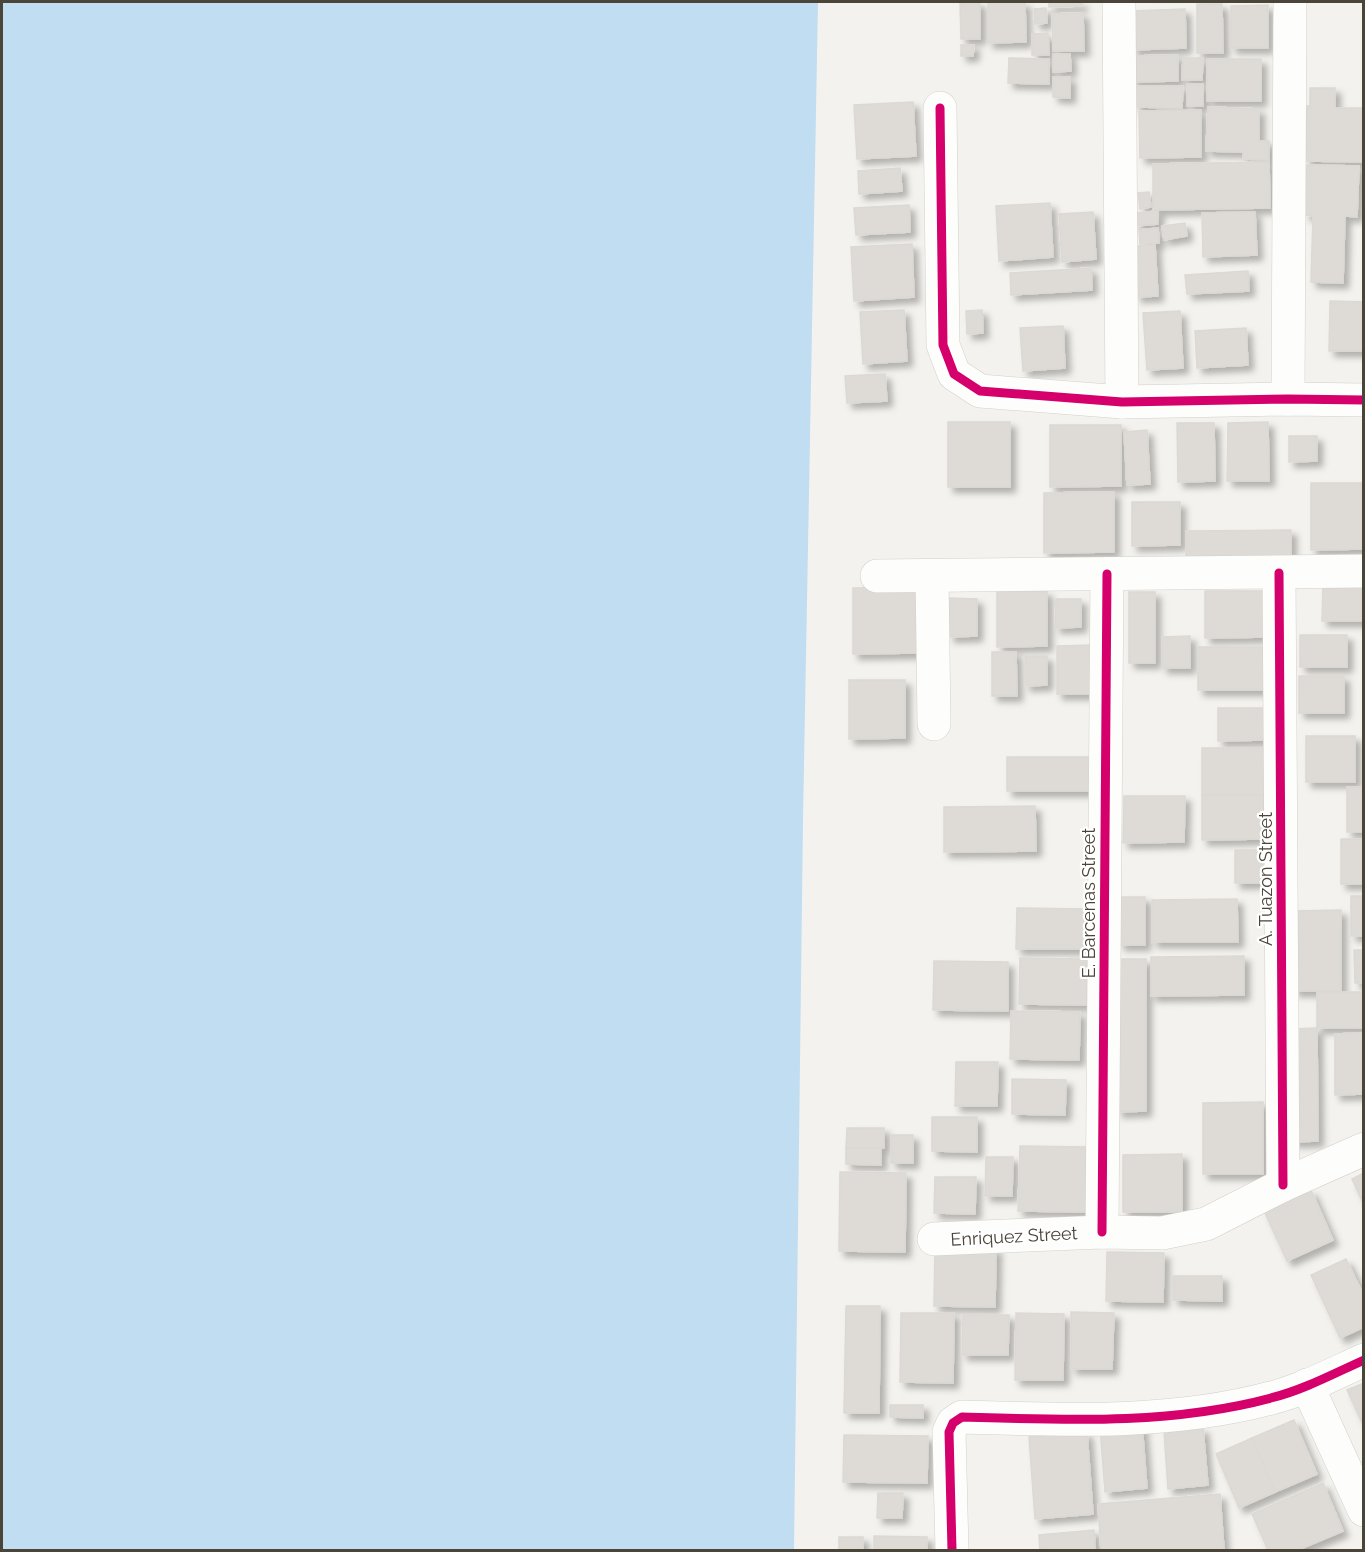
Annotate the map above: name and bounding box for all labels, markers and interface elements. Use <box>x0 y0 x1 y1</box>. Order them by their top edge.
street label: A. Tuazon Street <box>1255 812 1276 946</box>
street label: E. Barcenas Street <box>1078 828 1099 978</box>
street label: Enriquez Street <box>950 1222 1078 1250</box>

